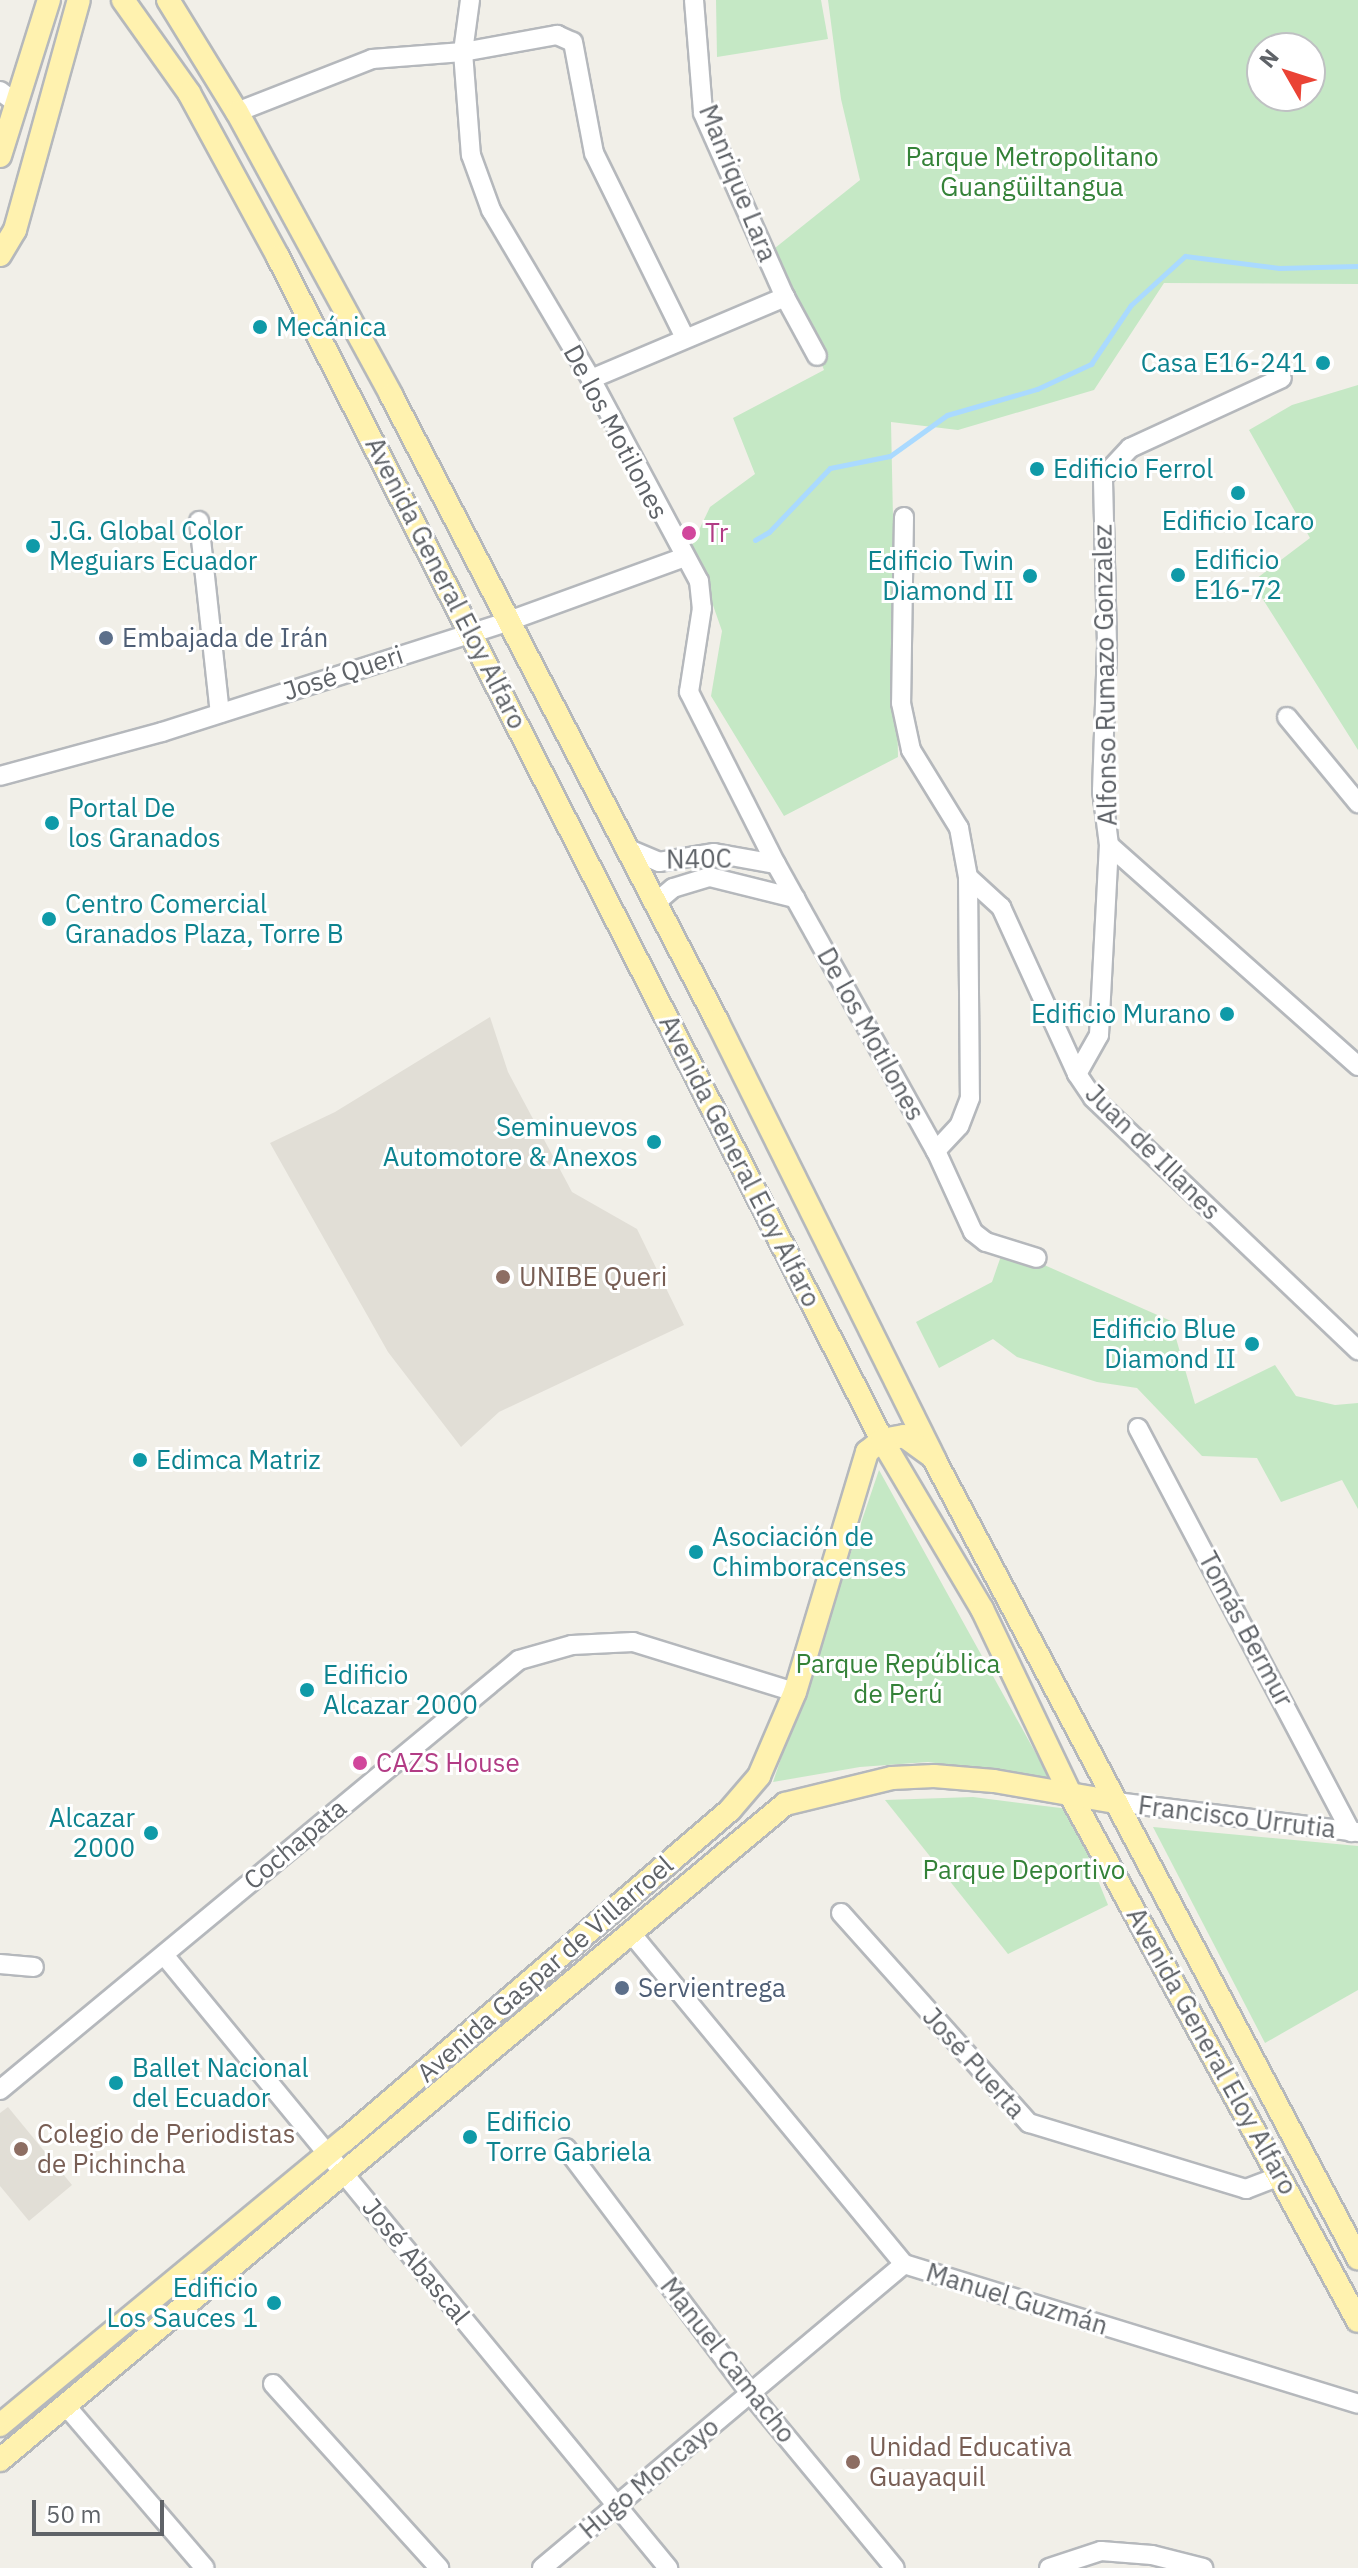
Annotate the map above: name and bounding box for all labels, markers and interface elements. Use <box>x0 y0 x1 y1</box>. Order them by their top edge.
north arrow <box>1246 32 1326 112</box>
text: N <box>1252 43 1285 73</box>
street label: Manrique Lara <box>692 100 784 266</box>
park label: Parque Metropolitano Guangüiltangua <box>905 141 1159 202</box>
place label: Mecánica <box>276 311 387 343</box>
marker: Mecánica <box>251 318 269 336</box>
street label: De los Motilones <box>557 340 675 524</box>
place label: Casa E16-241 <box>1141 347 1307 379</box>
marker: Casa E16-241 <box>1314 354 1332 372</box>
street label: Avenida General Eloy Alfaro <box>359 432 533 734</box>
place label: Edificio Ferrol <box>1053 453 1213 485</box>
marker: Edificio Ferrol <box>1028 460 1046 478</box>
marker: Edificio Icaro <box>1229 484 1247 502</box>
place label: Edificio Icaro <box>1162 505 1314 537</box>
place label: J.G. Global Color Meguiars Ecuador <box>49 515 257 576</box>
place label: Tr <box>705 517 728 549</box>
marker: Tr <box>680 524 698 542</box>
street label: Alfonso Rumazo Gonzalez <box>1087 524 1123 826</box>
marker: J.G. Global Color Meguiars Ecuador <box>24 537 42 555</box>
place label: Edificio E16-72 <box>1194 544 1282 606</box>
place label: Edificio Twin Diamond II <box>867 545 1014 606</box>
marker: Edificio E16-72 <box>1169 566 1187 584</box>
marker: Edificio Twin Diamond II <box>1021 567 1039 585</box>
place label: Embajada de Irán <box>122 622 328 654</box>
marker: Embajada de Irán <box>97 629 115 647</box>
street label: José Queri <box>279 639 407 707</box>
place label: Portal De los Granados <box>68 792 221 854</box>
marker: Portal De los Granados <box>43 814 61 832</box>
street label: N40C <box>666 843 732 875</box>
place label: Centro Comercial Granados Plaza, Torre B <box>65 888 344 950</box>
marker: Centro Comercial Granados Plaza, Torre B <box>40 910 58 928</box>
street label: De los Motilones <box>811 942 931 1126</box>
place label: Edificio Murano <box>1031 998 1211 1030</box>
marker: Edificio Murano <box>1218 1005 1236 1023</box>
street label: Avenida General Eloy Alfaro <box>653 1010 827 1312</box>
street label: Juan de Illanes <box>1079 1078 1227 1226</box>
place label: Seminuevos Automotore & Anexos <box>383 1111 638 1172</box>
marker: Seminuevos Automotore & Anexos <box>645 1133 663 1151</box>
place label: UNIBE Queri <box>519 1261 667 1293</box>
marker: UNIBE Queri <box>494 1268 512 1286</box>
place label: Edificio Blue Diamond II <box>1091 1313 1236 1374</box>
marker: Edificio Blue Diamond II <box>1243 1335 1261 1353</box>
place label: Edimca Matriz <box>156 1444 321 1476</box>
marker: Edimca Matriz <box>131 1451 149 1469</box>
place label: Asociación de Chimboracenses <box>712 1521 907 1582</box>
marker: Asociación de Chimboracenses <box>687 1543 705 1561</box>
street label: Tomás Bermur <box>1192 1546 1300 1712</box>
park label: Parque República de Perú <box>795 1648 1001 1710</box>
place label: Edificio Alcazar 2000 <box>323 1659 478 1720</box>
marker: Edificio Alcazar 2000 <box>298 1681 316 1699</box>
place label: CAZS House <box>376 1747 520 1779</box>
marker: CAZS House <box>351 1754 369 1772</box>
street label: Francisco Urrutia <box>1136 1789 1338 1845</box>
street label: Cochapata <box>237 1792 353 1896</box>
place label: Alcazar 2000 <box>49 1802 135 1864</box>
marker: Alcazar 2000 <box>142 1824 160 1842</box>
street label: Avenida Gaspar de Villarroel <box>411 1849 679 2089</box>
park label: Parque Deportivo <box>923 1854 1125 1886</box>
street label: Avenida General Eloy Alfaro <box>1120 1902 1304 2200</box>
place label: Servientrega <box>638 1972 786 2004</box>
marker: Servientrega <box>613 1979 631 1997</box>
street label: José Puerta <box>916 2001 1032 2125</box>
place label: Ballet Nacional del Ecuador <box>132 2052 309 2114</box>
marker: Ballet Nacional del Ecuador <box>107 2074 125 2092</box>
place label: Edificio Torre Gabriela <box>486 2106 651 2168</box>
place label: Colegio de Periodistas de Pichincha <box>37 2118 295 2180</box>
marker: Edificio Torre Gabriela <box>461 2128 479 2146</box>
marker: Colegio de Periodistas de Pichincha <box>12 2140 30 2158</box>
street label: José Abascal <box>356 2192 476 2330</box>
street label: Manuel Guzmán <box>922 2257 1112 2341</box>
street label: Manuel Camacho <box>654 2271 802 2449</box>
place label: Edificio Los Sauces 1 <box>107 2272 258 2334</box>
marker: Edificio Los Sauces 1 <box>265 2294 283 2312</box>
street label: Hugo Moncayo <box>573 2411 725 2545</box>
place label: Unidad Educativa Guayaquil <box>869 2431 1072 2492</box>
marker: Unidad Educativa Guayaquil <box>844 2453 862 2471</box>
scale bar <box>36 2484 168 2534</box>
text: 50 m <box>46 2498 101 2530</box>

